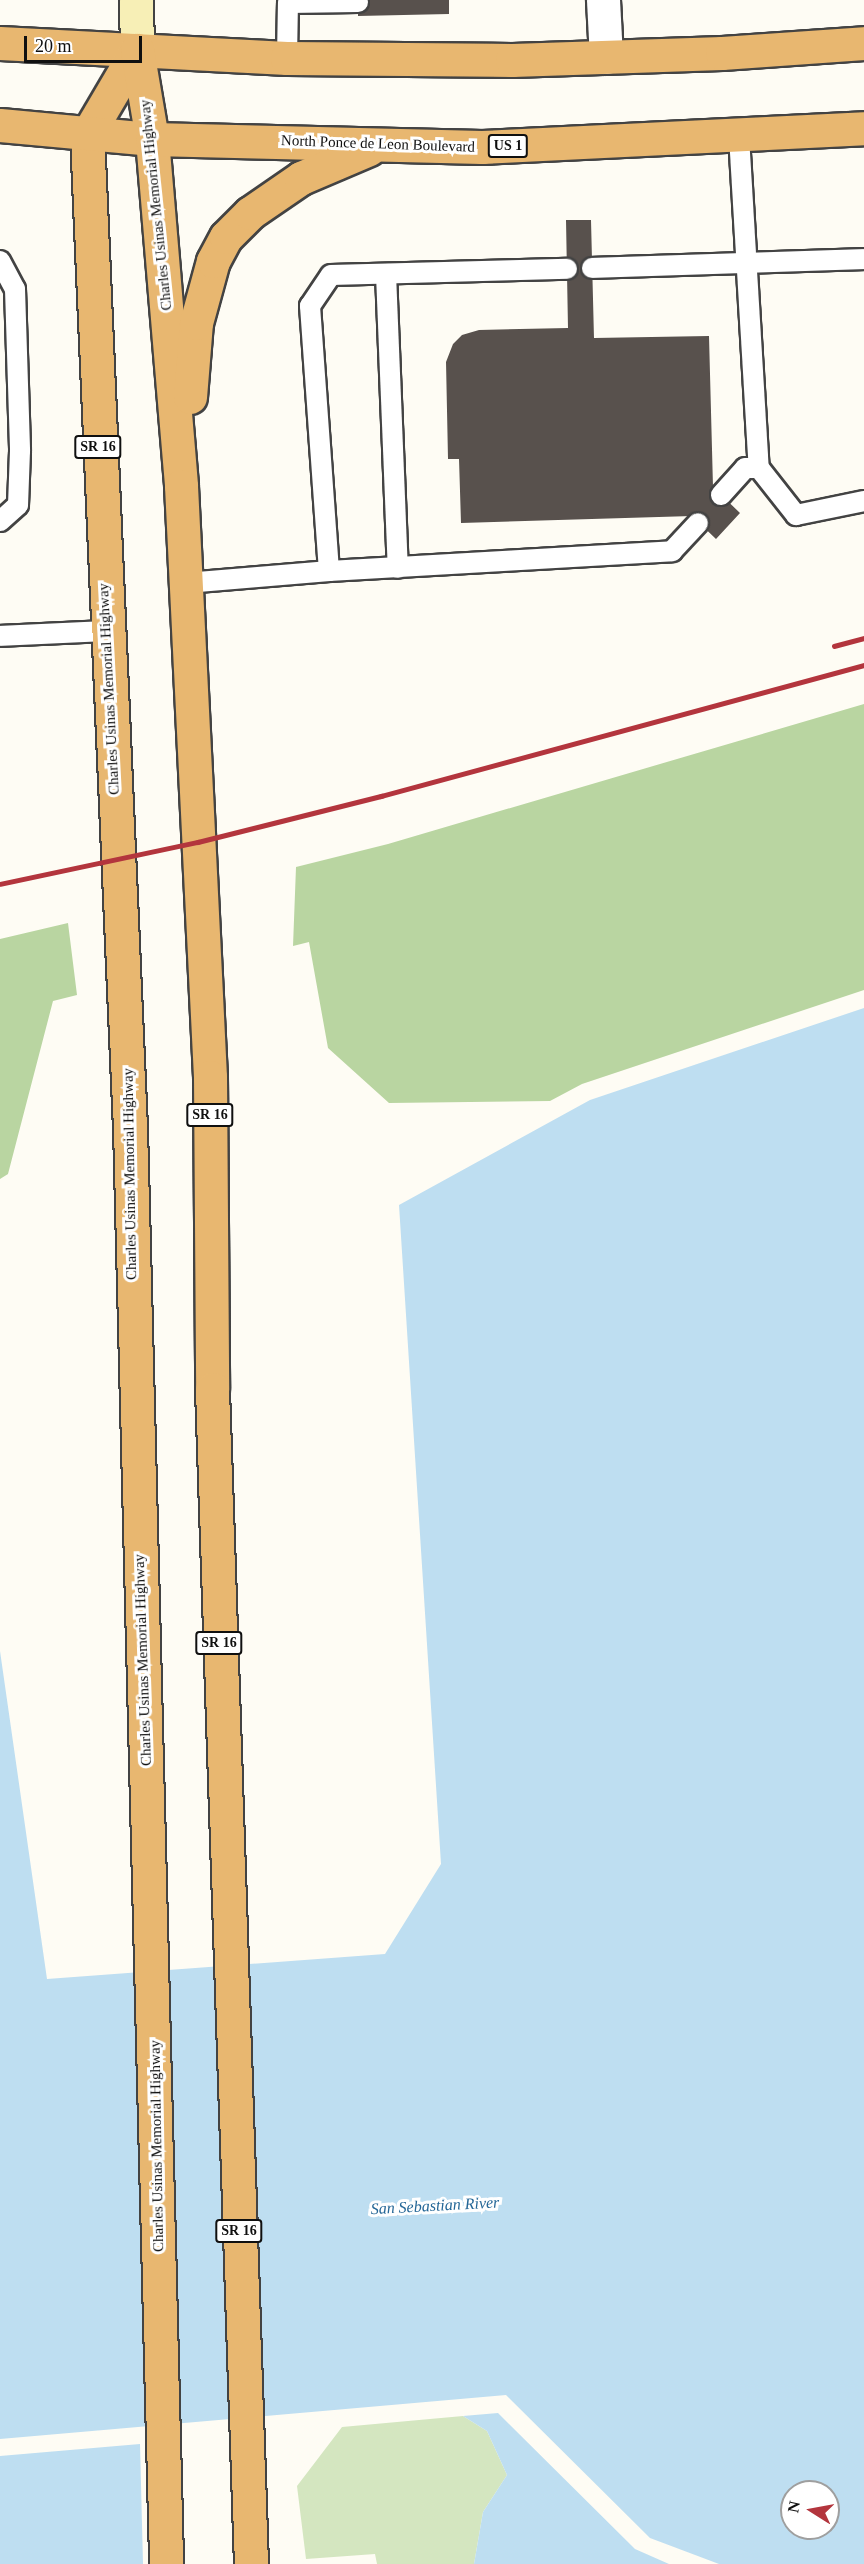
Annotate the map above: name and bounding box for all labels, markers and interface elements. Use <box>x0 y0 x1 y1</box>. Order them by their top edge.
scale bar <box>27 24 146 62</box>
text: 20 m <box>35 36 72 56</box>
street label: Charles Usinas Memorial Highway <box>136 99 176 311</box>
street label: North Ponce de Leon Boulevard <box>281 132 475 156</box>
road number: US 1 <box>487 135 529 157</box>
road number: SR 16 <box>74 436 122 458</box>
street label: Charles Usinas Memorial Highway <box>94 583 124 795</box>
street label: Charles Usinas Memorial Highway <box>119 1068 141 1280</box>
road number: SR 16 <box>186 1104 234 1126</box>
street label: Charles Usinas Memorial Highway <box>130 1554 156 1766</box>
road number: SR 16 <box>195 1632 243 1654</box>
street label: Charles Usinas Memorial Highway <box>146 2040 168 2252</box>
water label: San Sebastian River <box>370 2193 500 2219</box>
road number: SR 16 <box>215 2220 263 2242</box>
north arrow <box>780 2480 840 2540</box>
text: N <box>784 2500 803 2514</box>

